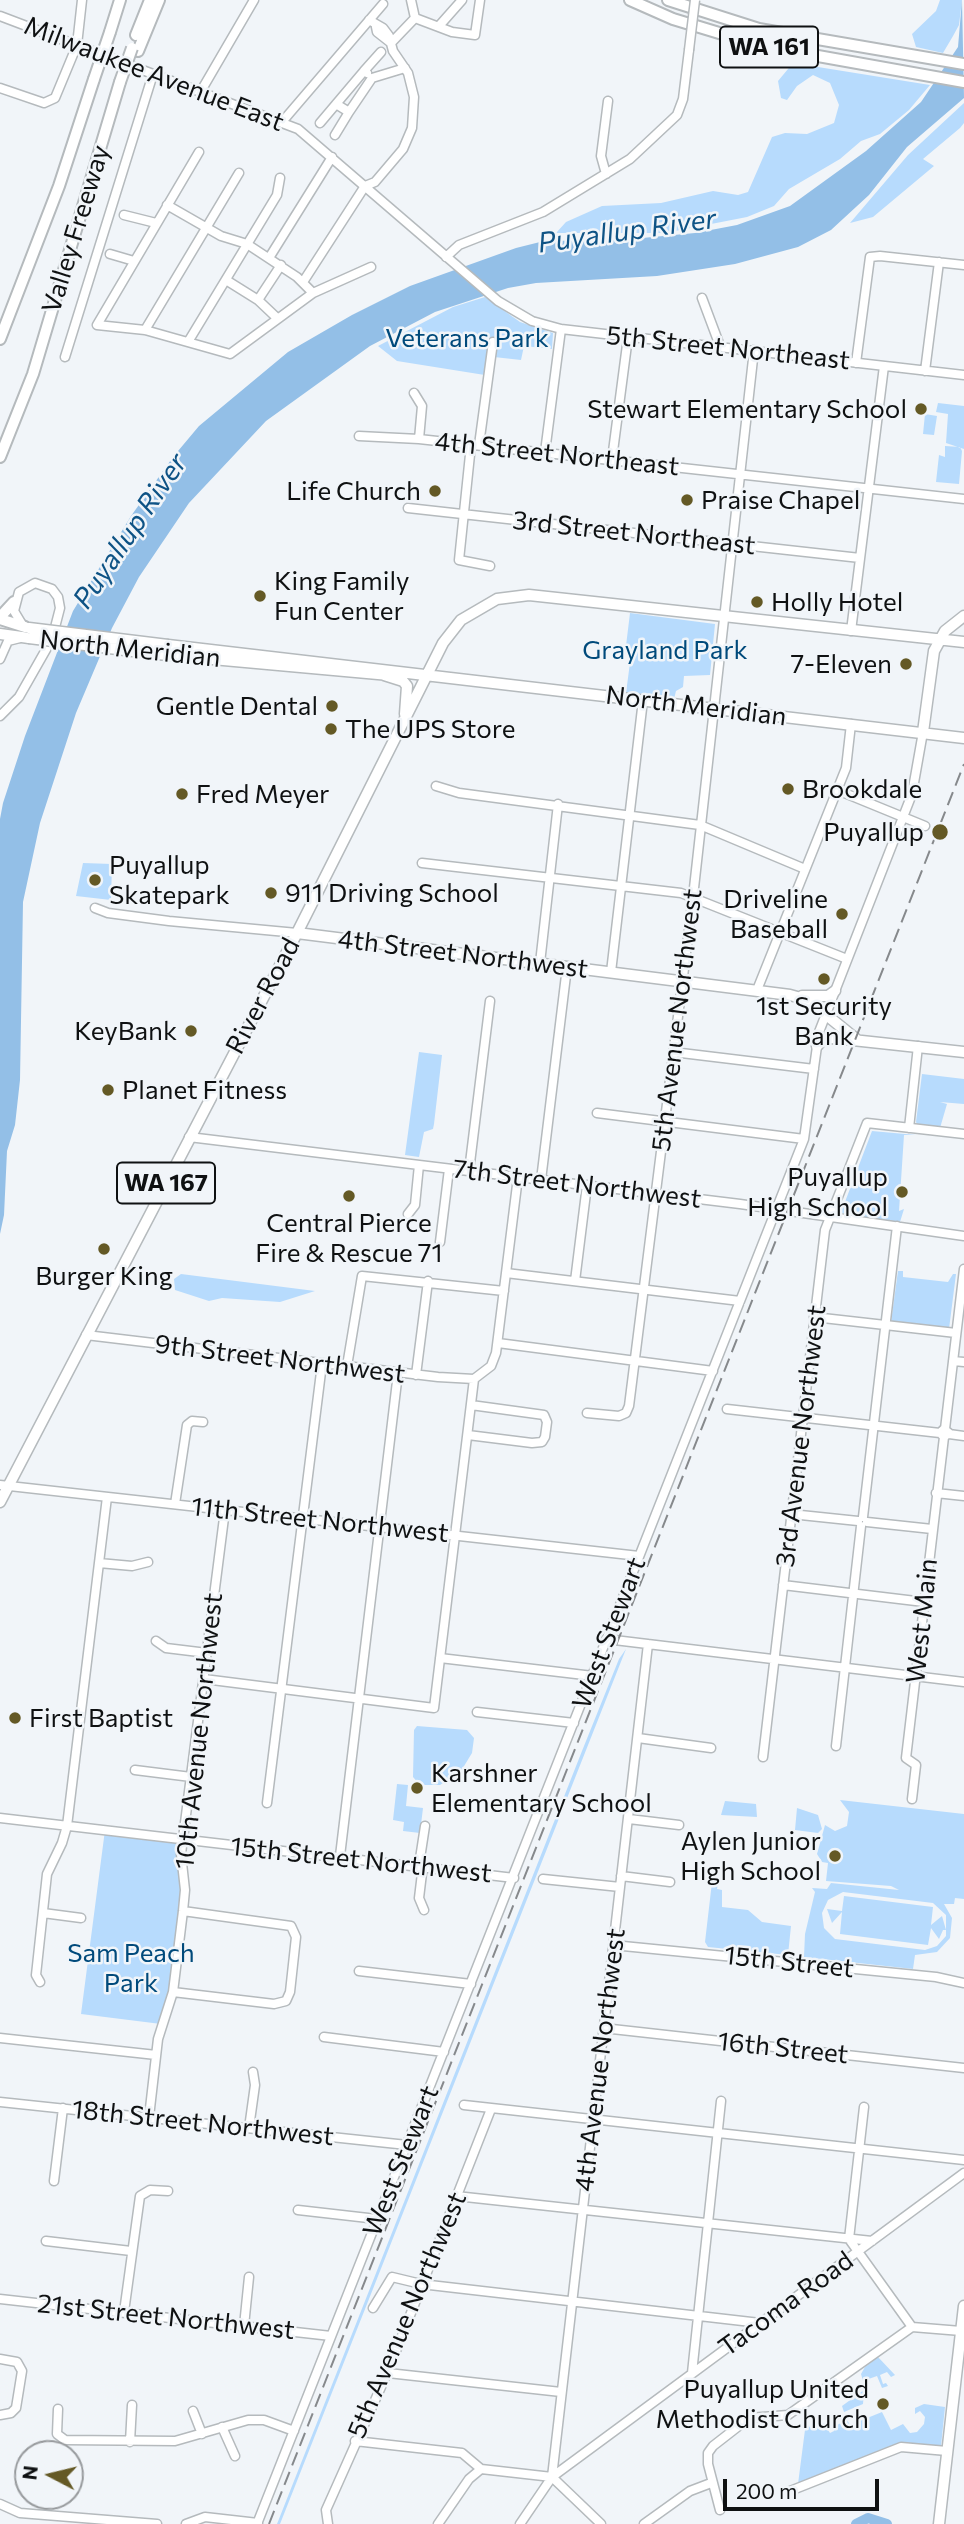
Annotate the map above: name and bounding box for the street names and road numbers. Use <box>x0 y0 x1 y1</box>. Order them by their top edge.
street label: Milwaukee Avenue East <box>20 10 288 138</box>
road number: WA 161 <box>720 27 818 68</box>
street label: Valley Freeway <box>36 141 116 317</box>
street label: 5th Street Northeast <box>605 320 851 376</box>
street label: 4th Street Northeast <box>433 426 681 482</box>
street label: 3rd Street Northeast <box>511 505 757 561</box>
street label: North Meridian <box>38 624 222 674</box>
street label: North Meridian <box>604 679 788 733</box>
street label: 5th Avenue Northwest <box>645 887 709 1153</box>
street label: 4th Street Northwest <box>336 923 590 985</box>
street label: River Road <box>219 933 307 1059</box>
street label: 7th Street Northwest <box>451 1153 703 1215</box>
road number: WA 167 <box>117 1162 215 1204</box>
street label: 3rd Avenue Northwest <box>769 1303 833 1569</box>
street label: 9th Street Northwest <box>153 1328 407 1390</box>
street label: 11th Street Northwest <box>190 1491 450 1549</box>
street label: West Stewart <box>566 1553 652 1713</box>
street label: West Main <box>900 1557 944 1685</box>
street label: 10th Avenue Northwest <box>169 1591 229 1871</box>
street label: 15th Street Northwest <box>229 1831 493 1889</box>
street label: 4th Avenue Northwest <box>568 1927 632 2193</box>
street label: 15th Street <box>723 1940 855 1984</box>
street label: 16th Street <box>716 2026 850 2070</box>
street label: West Stewart <box>357 2081 445 2241</box>
street label: 18th Street Northwest <box>71 2094 335 2152</box>
street label: 5th Avenue Northwest <box>341 2187 473 2443</box>
street label: Tacoma Road <box>713 2245 859 2363</box>
street label: 21st Street Northwest <box>36 2288 296 2346</box>

